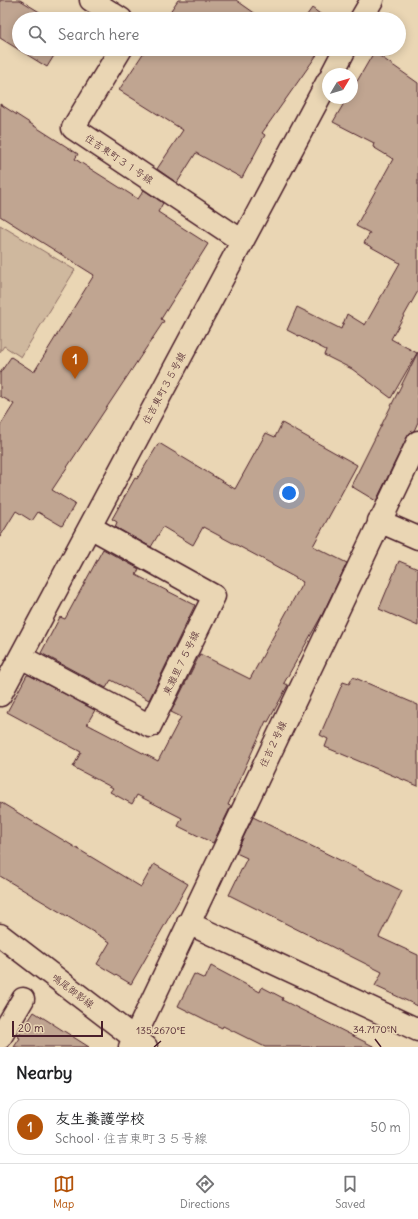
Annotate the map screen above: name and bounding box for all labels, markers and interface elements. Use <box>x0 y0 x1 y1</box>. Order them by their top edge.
search box <box>12 12 406 56</box>
icon: search <box>26 23 48 45</box>
text: Search here <box>58 25 139 44</box>
north arrow <box>322 68 358 104</box>
street label: 住吉東町３１号線 <box>82 131 156 187</box>
pin: 1 <box>62 346 88 379</box>
street label: 住吉東町３５号線 <box>139 350 189 426</box>
your location <box>279 483 299 503</box>
street label: 東灘里７５号線 <box>160 629 202 697</box>
street label: 住吉２号線 <box>257 719 289 769</box>
street label: 鳴尾御影線 <box>49 971 97 1011</box>
scale bar <box>12 1019 103 1038</box>
text: 20 m <box>18 1021 44 1035</box>
text: 34.7170°N <box>353 1023 397 1036</box>
text: 135.2670°E <box>136 1024 186 1037</box>
text: Nearby <box>16 1062 72 1084</box>
text: 友生養護学校 <box>55 1109 145 1128</box>
text: 1 <box>27 1119 33 1136</box>
text: 50 m <box>370 1119 401 1136</box>
text: School · 住吉東町３５号線 <box>55 1130 207 1147</box>
tab: Map <box>53 1173 75 1211</box>
tab: Directions <box>180 1173 230 1211</box>
tab: Saved <box>335 1173 365 1211</box>

